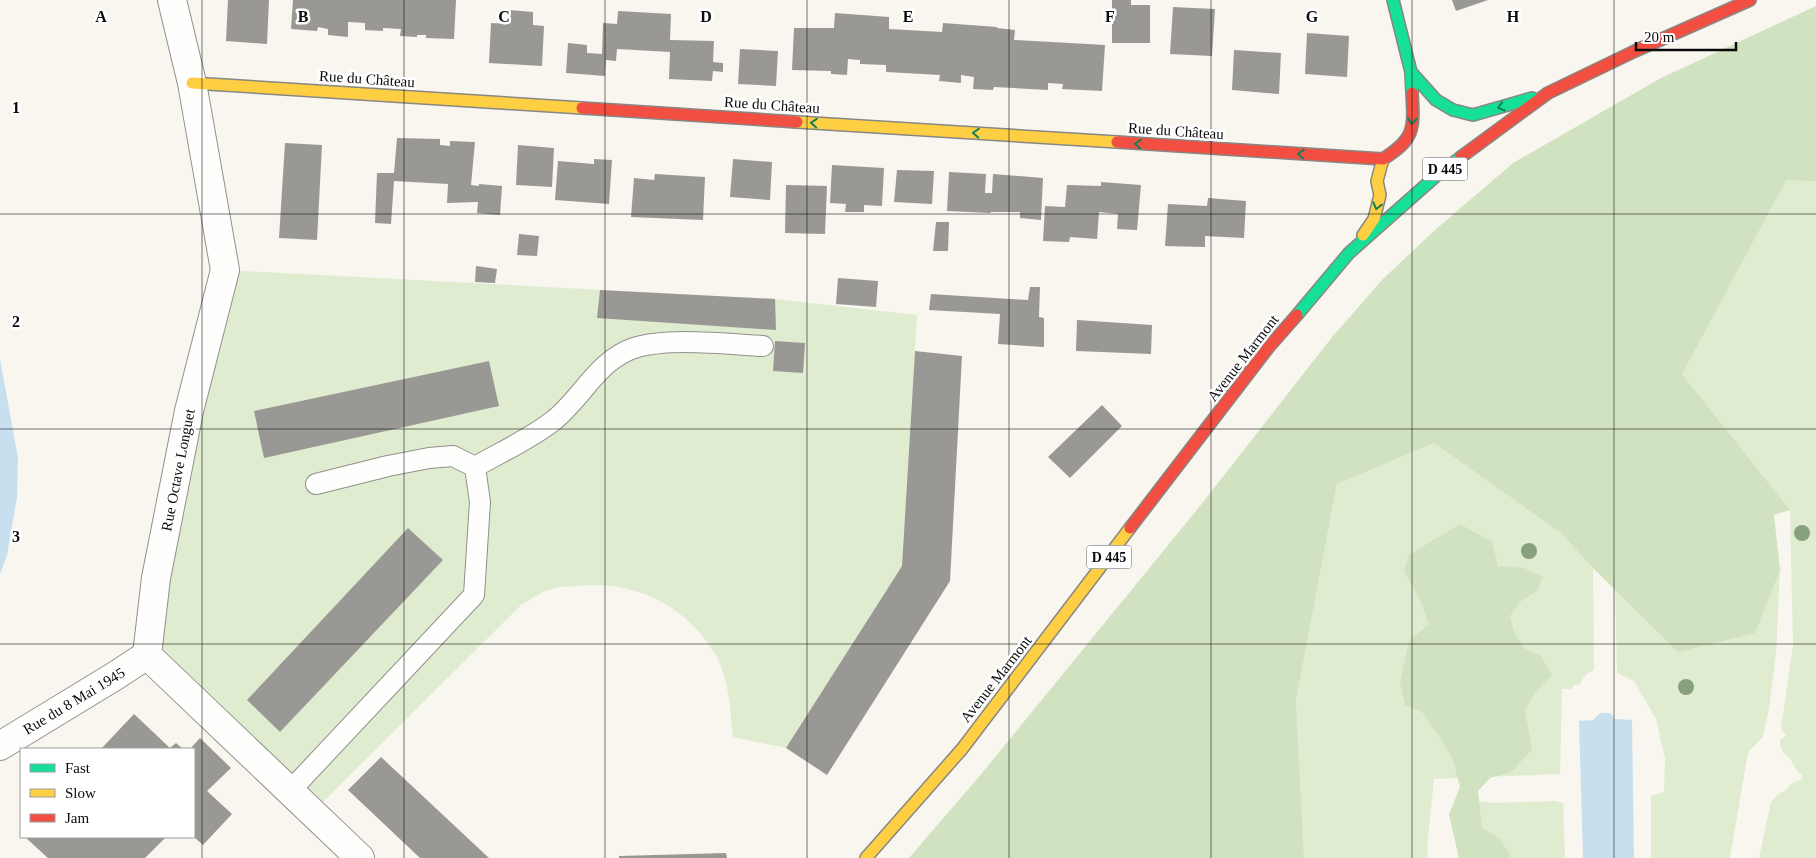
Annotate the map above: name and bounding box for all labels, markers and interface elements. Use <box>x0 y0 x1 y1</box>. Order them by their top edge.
text: A <box>95 8 107 25</box>
text: B <box>298 8 309 25</box>
text: C <box>498 8 510 25</box>
text: D <box>700 8 712 25</box>
text: E <box>903 8 913 25</box>
text: F <box>1105 8 1115 25</box>
text: G <box>1306 8 1319 25</box>
text: H <box>1507 8 1520 25</box>
scale bar <box>1636 20 1736 52</box>
text: 20 m <box>1644 29 1675 45</box>
street label: Rue du Château <box>319 68 416 90</box>
street label: Rue du Château <box>724 94 821 116</box>
text: 1 <box>12 99 20 116</box>
one-way arrow <box>1498 101 1506 111</box>
one-way arrow <box>810 117 818 128</box>
one-way arrow <box>1407 117 1418 125</box>
street label: Rue du Château <box>1128 120 1225 142</box>
one-way arrow <box>972 128 980 139</box>
one-way arrow <box>1134 138 1142 149</box>
one-way arrow <box>1296 149 1304 160</box>
road number: D 445 <box>1422 157 1468 180</box>
one-way arrow <box>1372 202 1383 211</box>
street label: Avenue Marmont <box>1204 311 1282 404</box>
text: 2 <box>12 313 20 330</box>
street label: Rue Octave Longuet <box>158 407 198 532</box>
text: 3 <box>12 528 20 545</box>
road number: D 445 <box>1086 546 1132 568</box>
street label: Avenue Marmont <box>957 632 1035 725</box>
street label: Rue du 8 Mai 1945 <box>20 664 128 738</box>
legend <box>20 748 195 838</box>
text: Fast <box>65 760 91 776</box>
text: Slow <box>65 785 96 801</box>
text: Jam <box>65 810 89 826</box>

